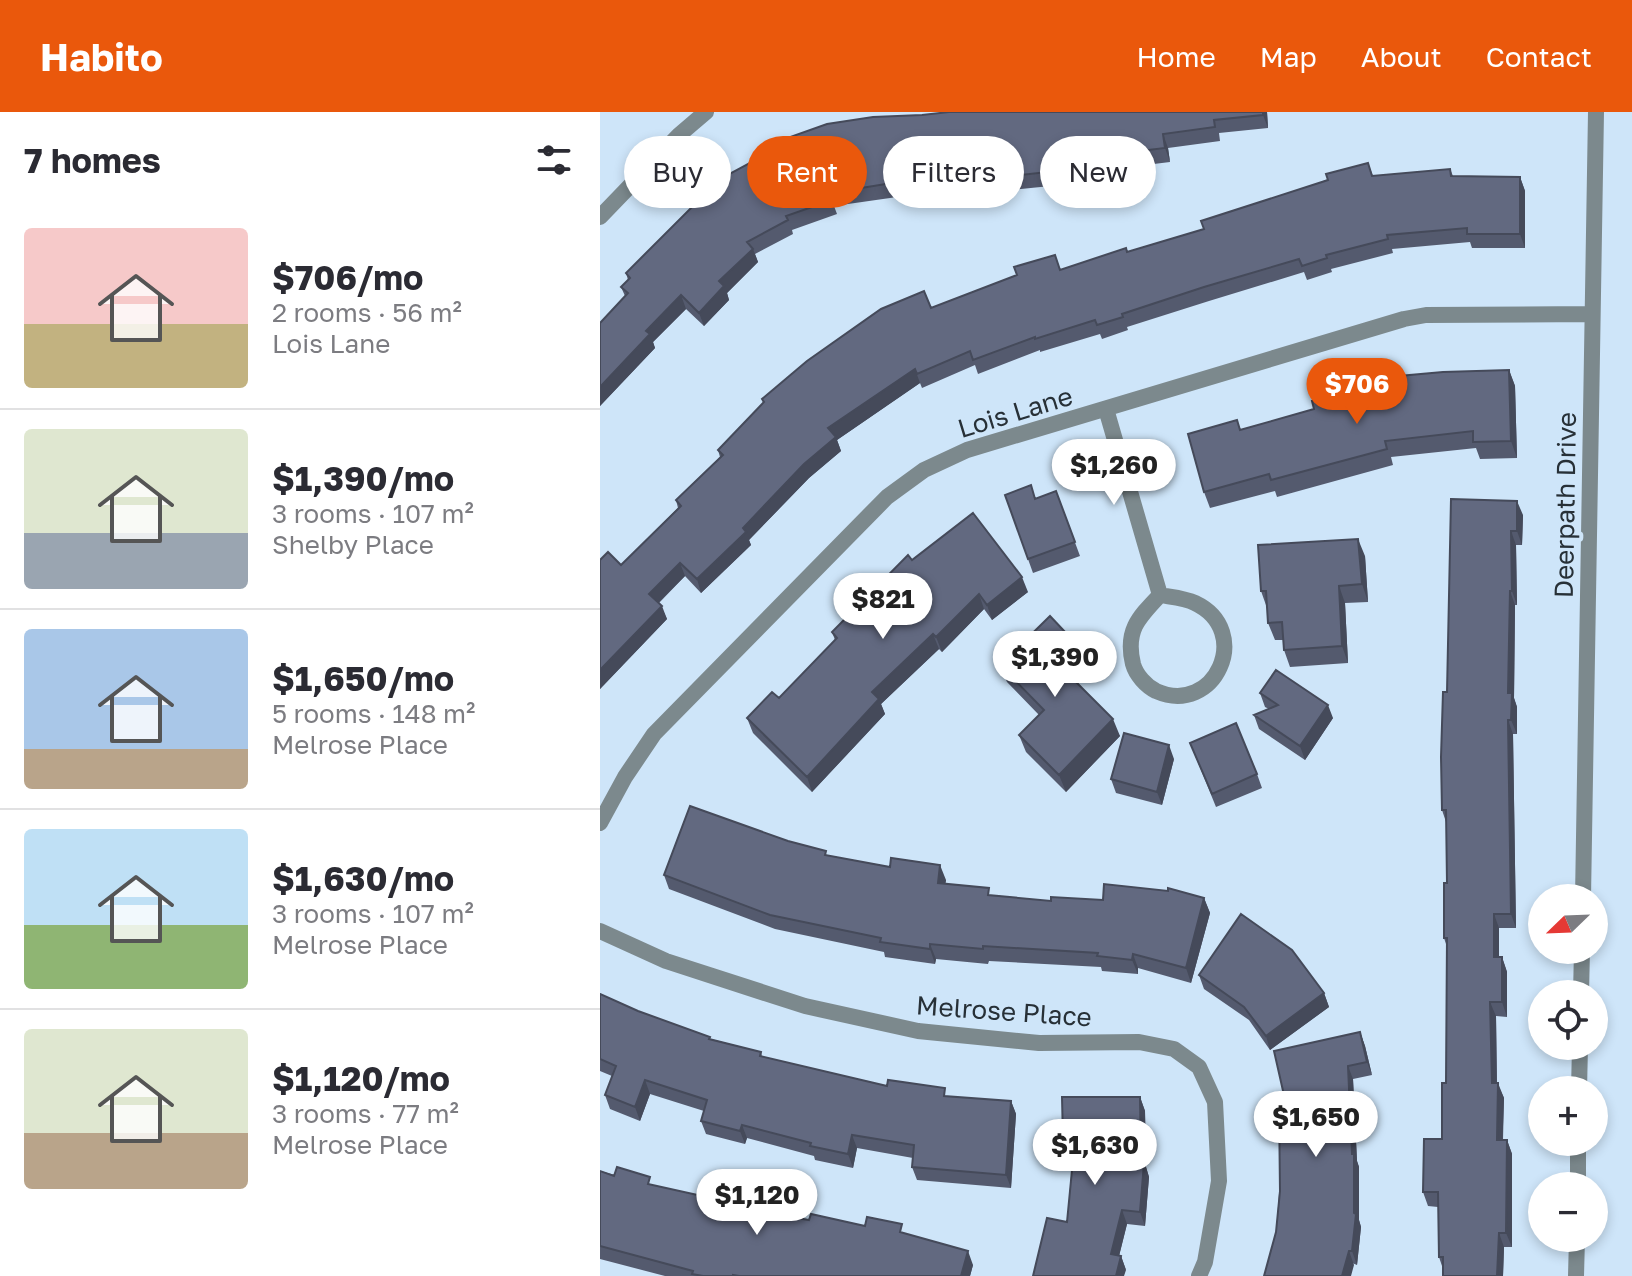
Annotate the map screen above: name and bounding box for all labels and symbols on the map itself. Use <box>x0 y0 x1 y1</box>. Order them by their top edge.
pin: $706 <box>1310 358 1404 426</box>
street label: Lois Lane <box>954 380 1076 444</box>
street label: Deerpath Drive <box>1548 412 1582 598</box>
pin: $1,260 <box>1049 439 1179 507</box>
pin: $821 <box>836 573 930 641</box>
pin: $1,390 <box>990 631 1120 699</box>
north arrow <box>1528 884 1608 964</box>
street label: Melrose Place <box>915 989 1093 1033</box>
pin: $1,650 <box>1251 1091 1381 1159</box>
pin: $1,630 <box>1030 1119 1160 1187</box>
pin: $1,120 <box>692 1169 822 1237</box>

